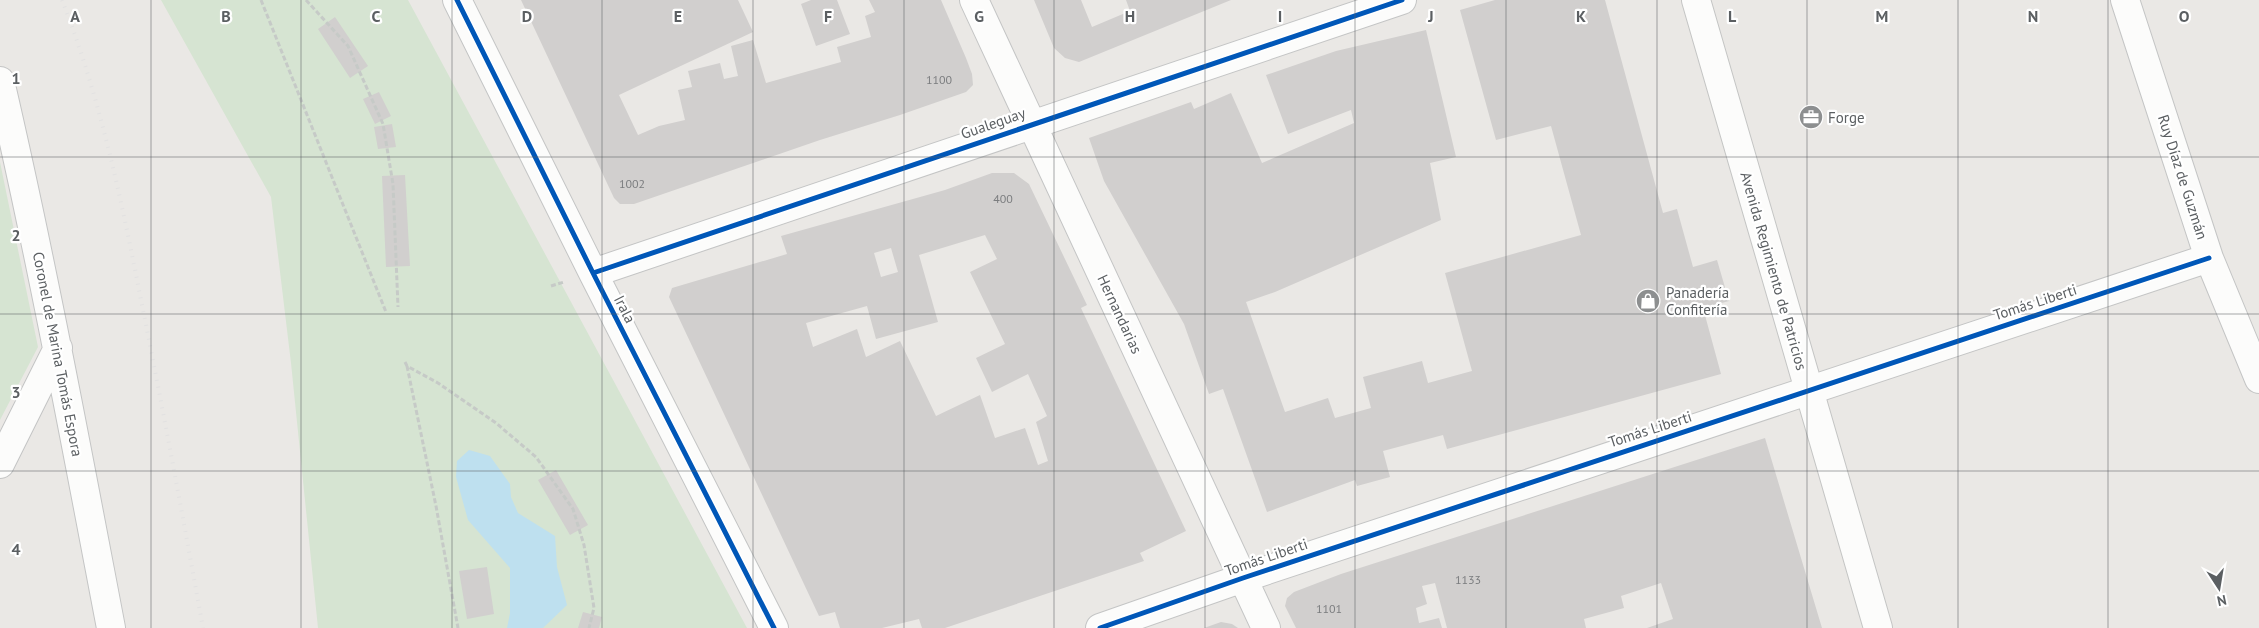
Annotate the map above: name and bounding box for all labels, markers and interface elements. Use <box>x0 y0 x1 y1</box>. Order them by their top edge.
text: A <box>70 6 80 26</box>
text: B <box>221 6 231 26</box>
text: C <box>372 6 381 26</box>
text: D <box>522 6 532 26</box>
text: E <box>674 6 682 26</box>
text: F <box>824 6 832 26</box>
text: G <box>974 6 984 26</box>
text: H <box>1125 6 1135 26</box>
text: I <box>1278 6 1282 26</box>
text: J <box>1427 6 1434 26</box>
text: K <box>1576 6 1586 26</box>
text: L <box>1728 6 1737 26</box>
text: M <box>1876 6 1888 26</box>
text: N <box>2028 6 2038 26</box>
text: O <box>2179 6 2190 26</box>
text: 1 <box>11 68 21 88</box>
house number: 1100 <box>926 72 953 87</box>
street label: Gualeguay <box>958 103 1028 143</box>
office icon: Forge <box>1798 104 1824 130</box>
place label: Forge <box>1828 108 1865 127</box>
street label: Ruy Díaz de Guzmán <box>2154 112 2212 242</box>
street label: Avenida Regimiento de Patricios <box>1737 169 1811 373</box>
house number: 1002 <box>619 176 645 191</box>
house number: 400 <box>993 191 1013 206</box>
text: 2 <box>11 225 21 245</box>
street label: Coronel de Marina Tomás Espora <box>29 250 87 458</box>
street label: Hernandarias <box>1093 271 1147 357</box>
street label: Tomás Liberti <box>1991 280 2079 324</box>
place label: Panadería Confitería <box>1666 283 1729 319</box>
shop icon: Panadería Confitería <box>1635 288 1661 314</box>
street label: Irala <box>610 292 640 326</box>
text: 3 <box>11 382 21 402</box>
street label: Tomás Liberti <box>1606 407 1694 451</box>
street label: Tomás Liberti <box>1222 534 1310 580</box>
text: 4 <box>11 539 21 559</box>
north arrow <box>2194 563 2244 613</box>
house number: 1133 <box>1455 572 1481 587</box>
text: N <box>2215 591 2228 610</box>
house number: 1101 <box>1316 601 1342 616</box>

